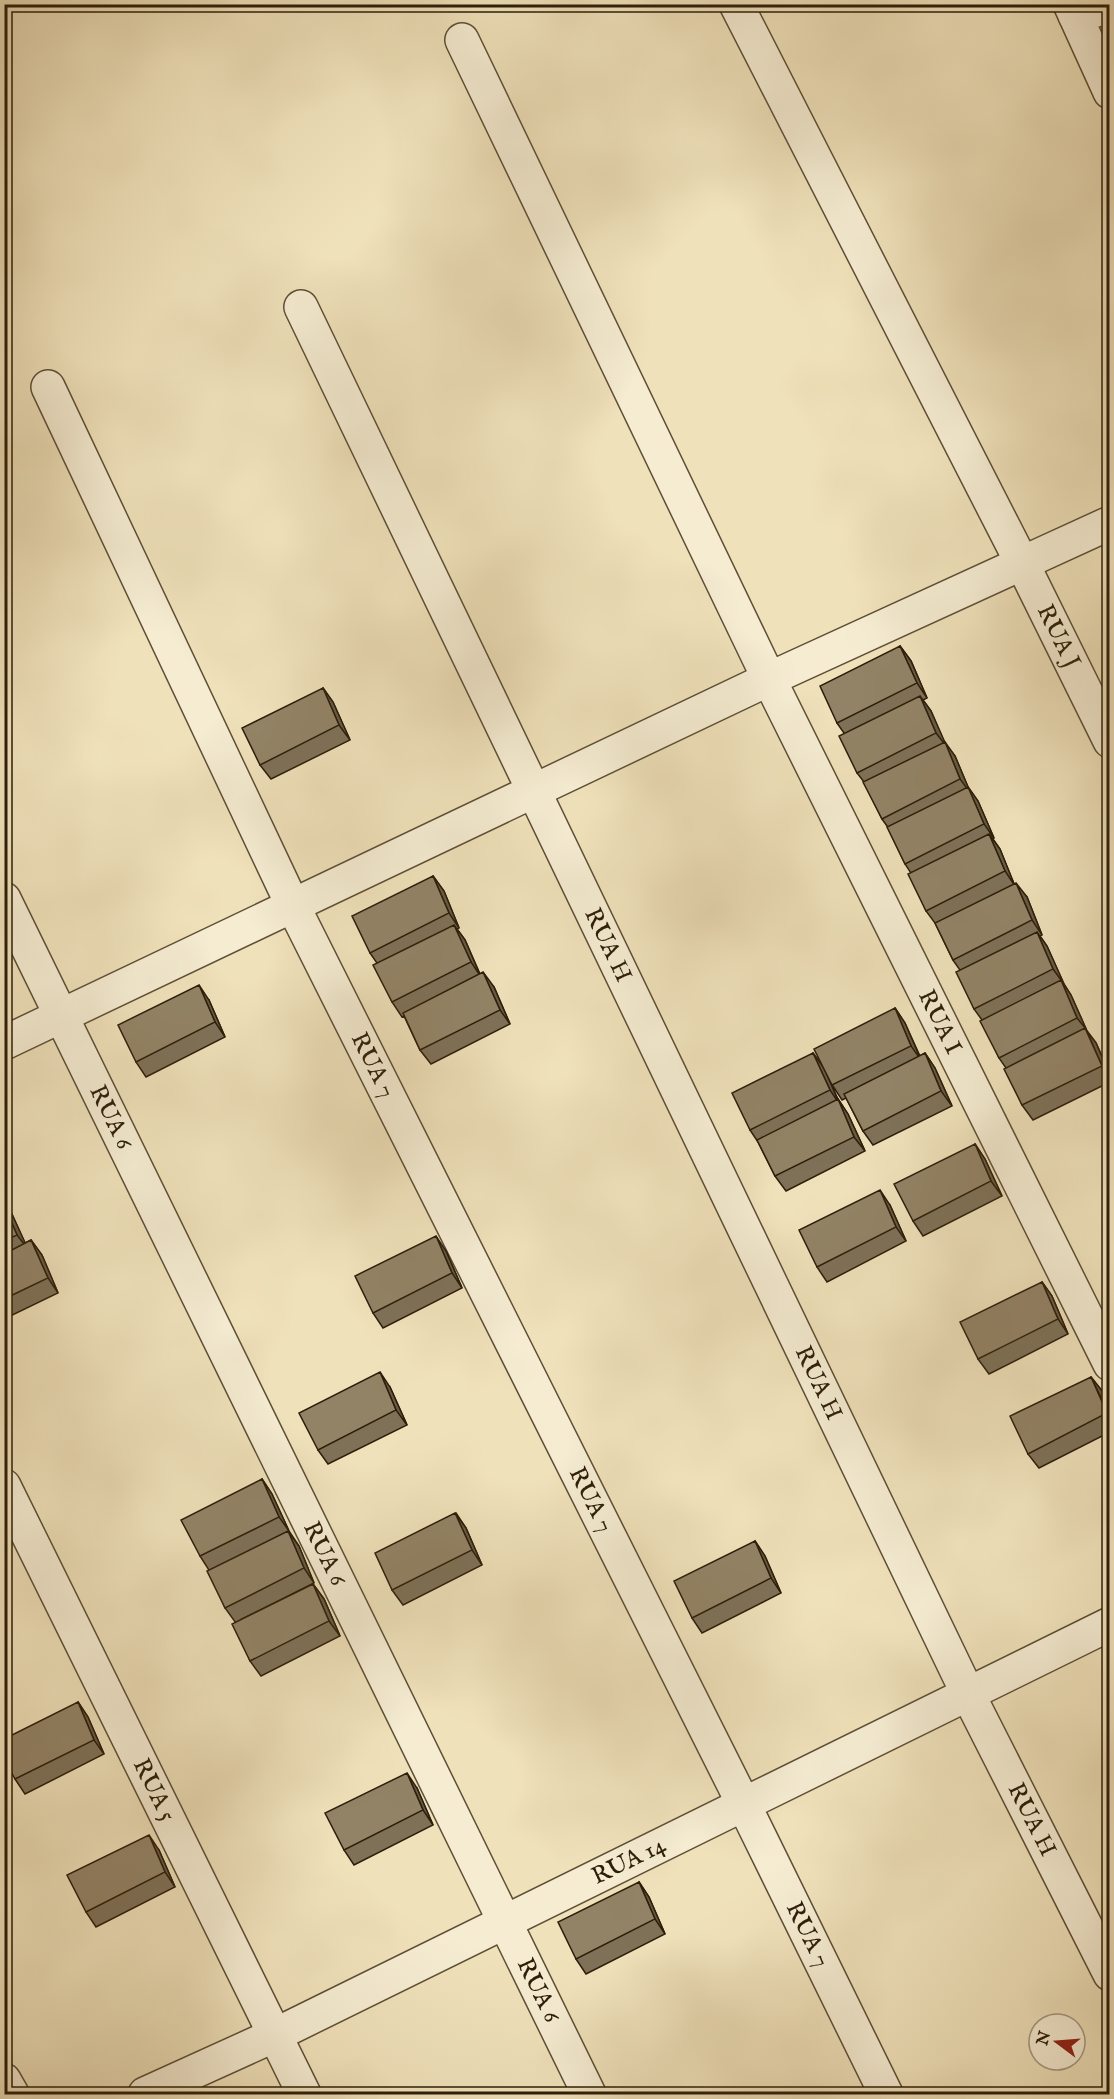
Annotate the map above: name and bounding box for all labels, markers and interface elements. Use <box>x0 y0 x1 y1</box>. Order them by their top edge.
street label: RUA J <box>1029 599 1087 674</box>
street label: RUA H <box>577 903 639 987</box>
street label: RUA I <box>911 984 969 1059</box>
street label: RUA 7 <box>343 1027 402 1103</box>
street label: RUA 6 <box>82 1080 140 1155</box>
street label: RUA H <box>787 1341 849 1425</box>
street label: RUA 7 <box>561 1462 620 1538</box>
street label: RUA 6 <box>296 1516 354 1592</box>
street label: RUA 5 <box>125 1753 183 1827</box>
street label: RUA H <box>1000 1778 1063 1862</box>
street label: RUA 14 <box>587 1829 671 1892</box>
street label: RUA 7 <box>778 1897 837 1972</box>
street label: RUA 6 <box>509 1953 568 2029</box>
north arrow <box>1027 2012 1087 2072</box>
text: N <box>1033 2029 1056 2049</box>

